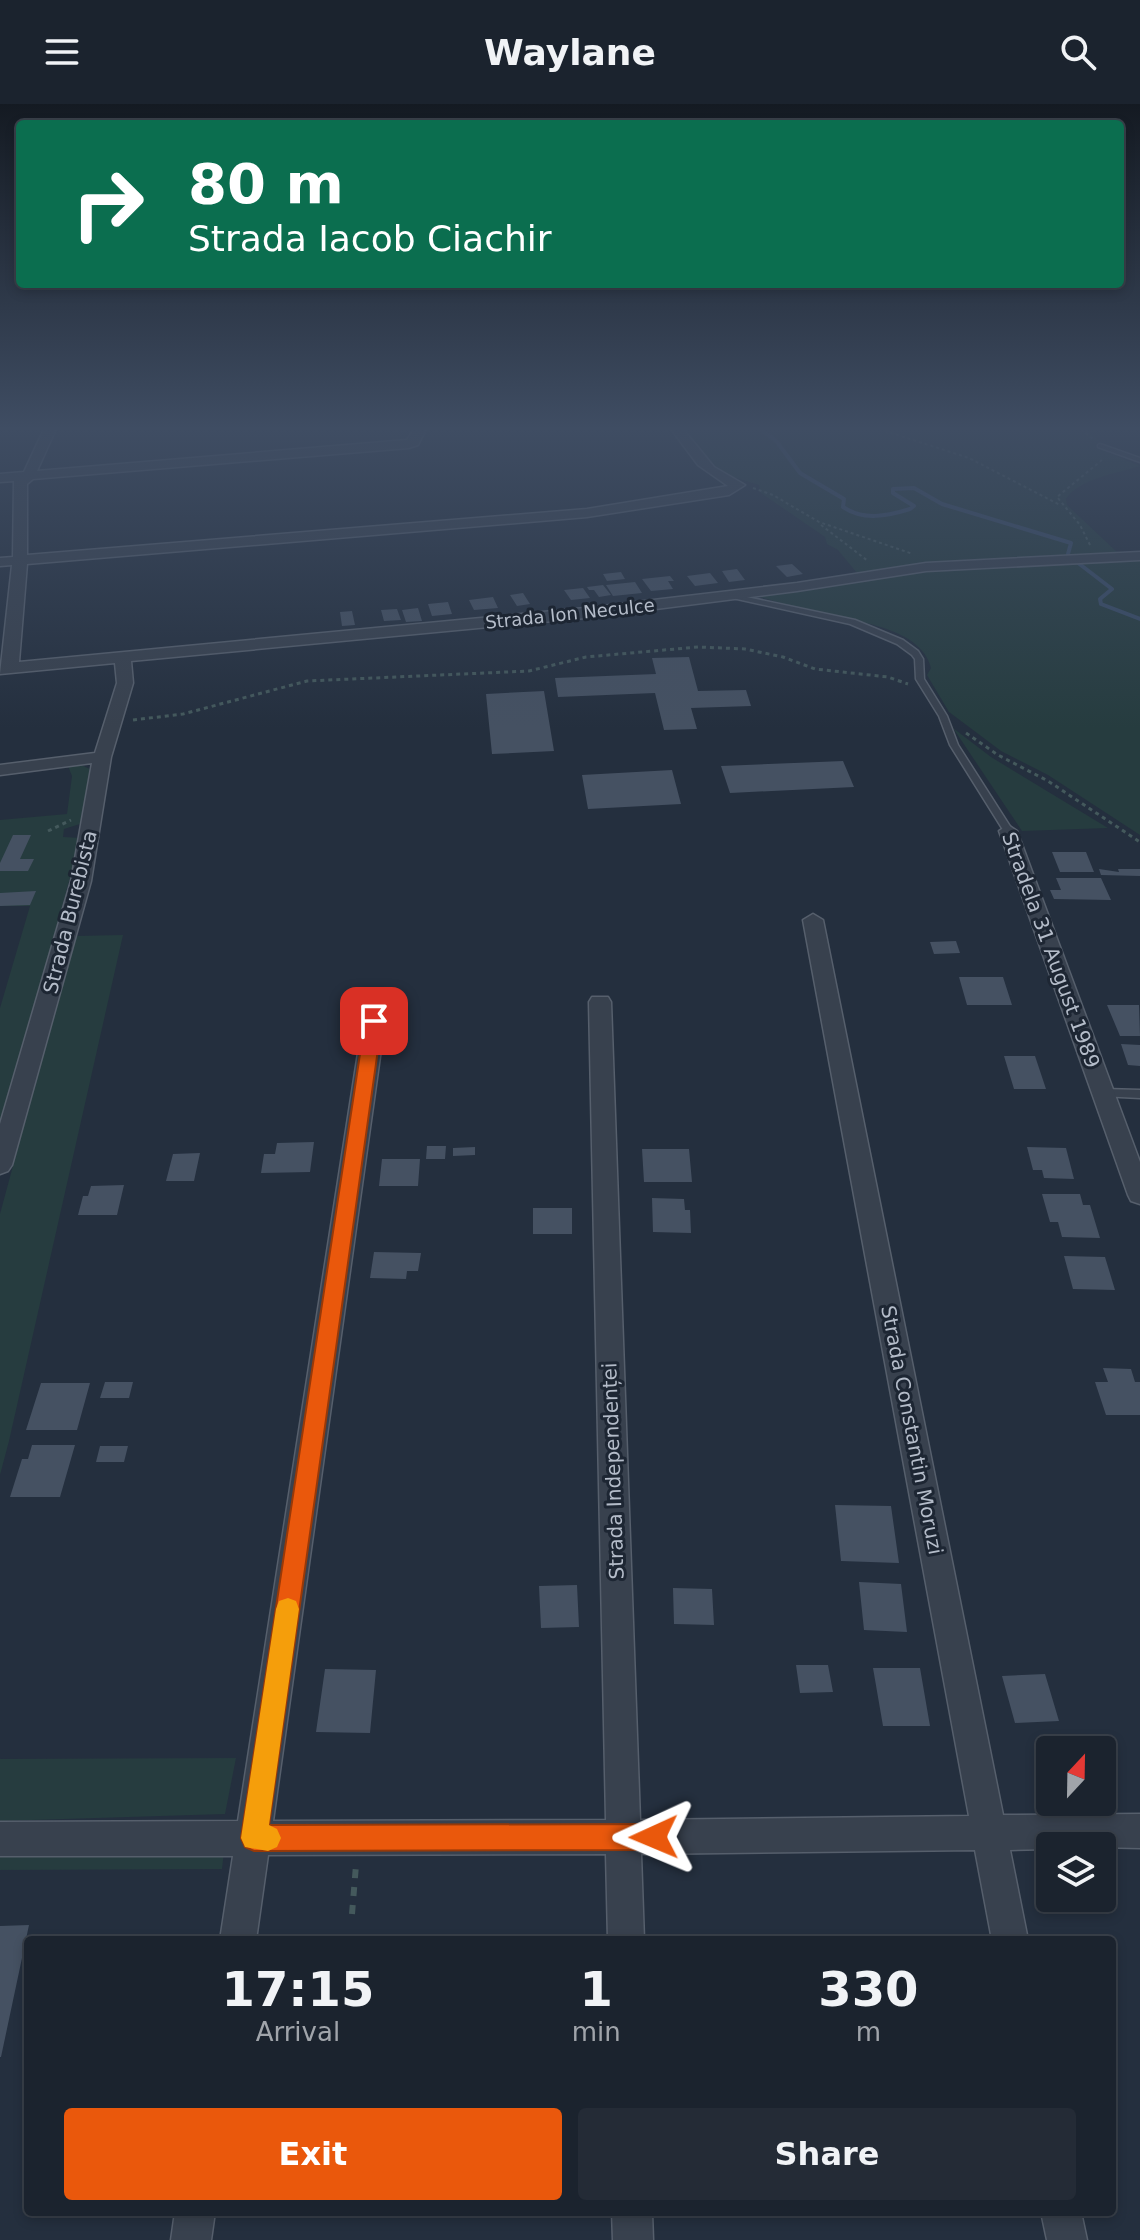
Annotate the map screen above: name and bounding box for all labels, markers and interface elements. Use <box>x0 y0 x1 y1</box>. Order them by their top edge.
icon: menu <box>40 30 84 74</box>
icon: search <box>1056 30 1100 74</box>
text: Waylane <box>484 32 656 73</box>
text: 80 m <box>188 151 344 216</box>
icon: right <box>56 152 160 256</box>
text: Strada Iacob Ciachir <box>188 218 552 259</box>
street label: Strada Ion Neculce <box>484 594 656 633</box>
street label: Strada Burebista <box>38 828 102 996</box>
street label: Stradela 31 August 1989 <box>997 829 1105 1071</box>
pin <box>340 987 408 1055</box>
icon: arrive <box>352 999 396 1043</box>
street label: Strada Constantin Moruzi <box>876 1303 948 1557</box>
street label: Strada Independenței <box>597 1362 629 1580</box>
north arrow <box>1036 1736 1116 1816</box>
map controls <box>1036 1736 1116 1912</box>
position arrow <box>612 1795 696 1879</box>
button: layers <box>1036 1832 1116 1912</box>
text: 17:15 <box>221 1961 374 2017</box>
text: 1 <box>580 1961 613 2017</box>
text: 330 <box>818 1961 918 2017</box>
text: Arrival <box>256 2017 340 2047</box>
text: min <box>572 2017 621 2047</box>
text: m <box>856 2017 881 2047</box>
button: Exit <box>64 2108 562 2200</box>
button: Share <box>578 2108 1076 2200</box>

